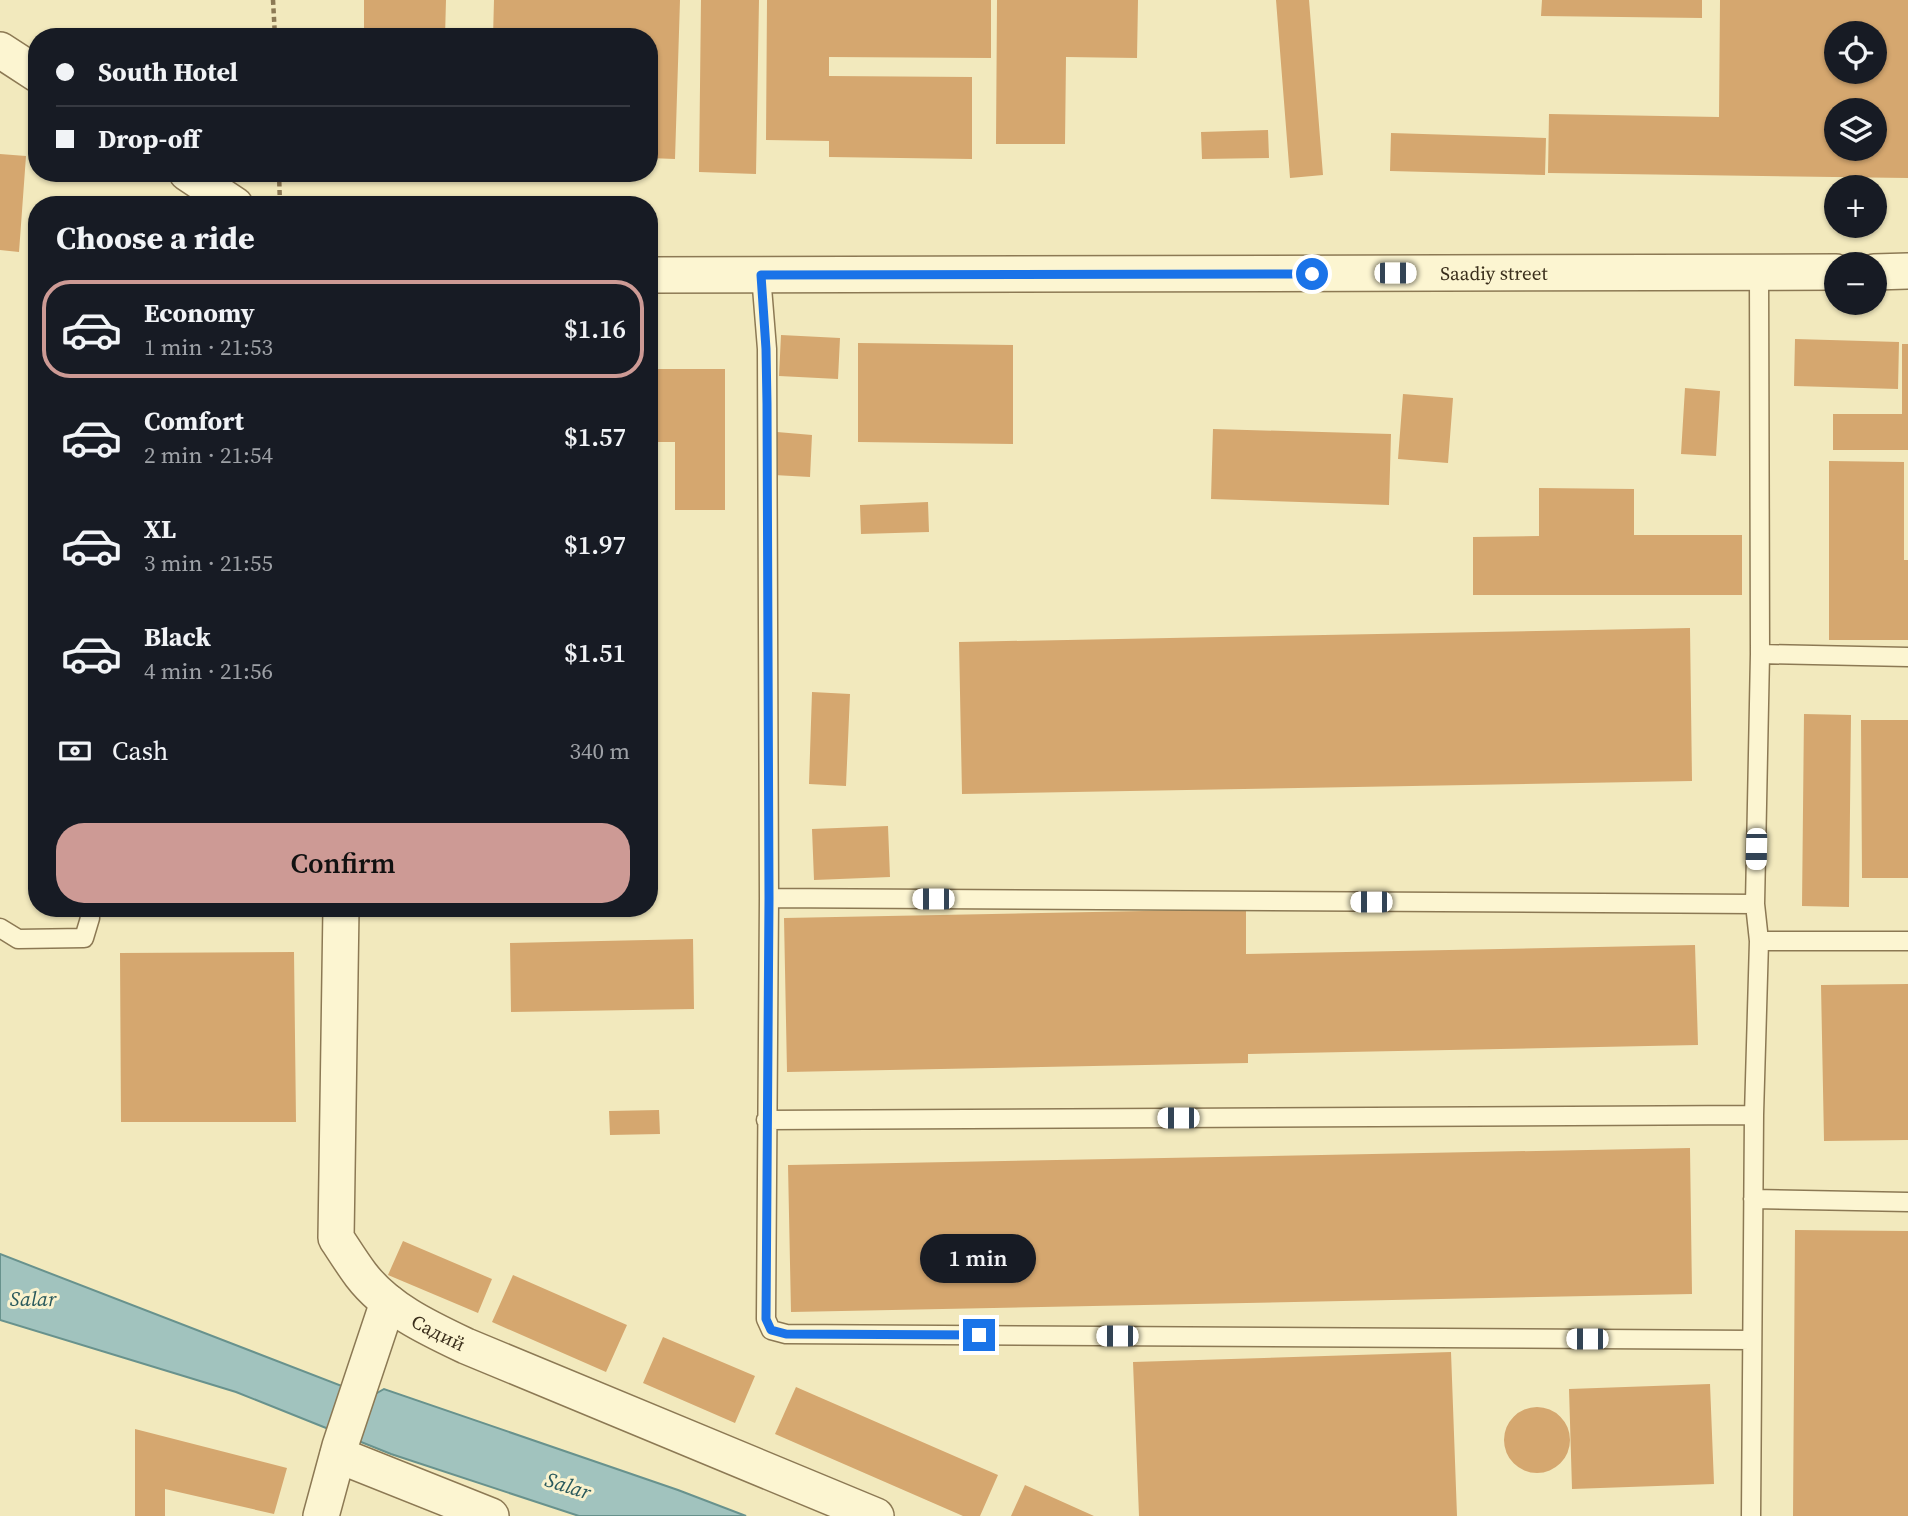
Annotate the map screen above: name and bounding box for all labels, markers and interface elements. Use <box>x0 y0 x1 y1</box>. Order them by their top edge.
map controls <box>1824 21 1887 315</box>
button: locate <box>1824 21 1887 84</box>
text: South Hotel <box>98 54 238 90</box>
button: layers <box>1824 98 1887 161</box>
text: Drop-off <box>98 121 200 157</box>
button: + <box>1824 175 1887 238</box>
text: Choose a ride <box>56 216 255 260</box>
button: − <box>1824 252 1887 315</box>
route start <box>1296 258 1328 290</box>
street label: Saadiy street <box>1440 260 1548 286</box>
car <box>1375 263 1417 284</box>
text: Economy <box>144 295 255 331</box>
icon: car <box>60 298 123 361</box>
text: $1.16 <box>564 311 626 347</box>
text: 1 min · 21:53 <box>144 331 273 363</box>
text: Comfort <box>144 403 244 439</box>
icon: car <box>60 406 123 469</box>
text: $1.57 <box>564 419 626 455</box>
text: 2 min · 21:54 <box>144 439 273 471</box>
text: XL <box>144 511 176 547</box>
icon: car <box>60 514 123 577</box>
text: $1.97 <box>564 527 626 563</box>
text: 3 min · 21:55 <box>144 547 273 579</box>
text: Black <box>144 619 211 655</box>
icon: car <box>60 622 123 685</box>
text: $1.51 <box>564 635 626 671</box>
text: 4 min · 21:56 <box>144 655 273 687</box>
icon: cash <box>56 732 94 770</box>
text: Cash <box>112 733 168 769</box>
text: 340 m <box>569 735 630 767</box>
button: Confirm <box>56 823 630 903</box>
car <box>1746 828 1767 870</box>
car <box>913 889 955 910</box>
car <box>1351 892 1393 913</box>
car <box>1158 1108 1200 1129</box>
callout: 1 min <box>921 1234 1037 1282</box>
text: 1 min <box>948 1242 1008 1274</box>
water label: Salar <box>10 1284 57 1313</box>
street label: Садий <box>407 1308 470 1357</box>
route end <box>963 1319 995 1351</box>
car <box>1097 1326 1139 1347</box>
car <box>1567 1329 1609 1350</box>
water label: Salar <box>542 1465 595 1507</box>

